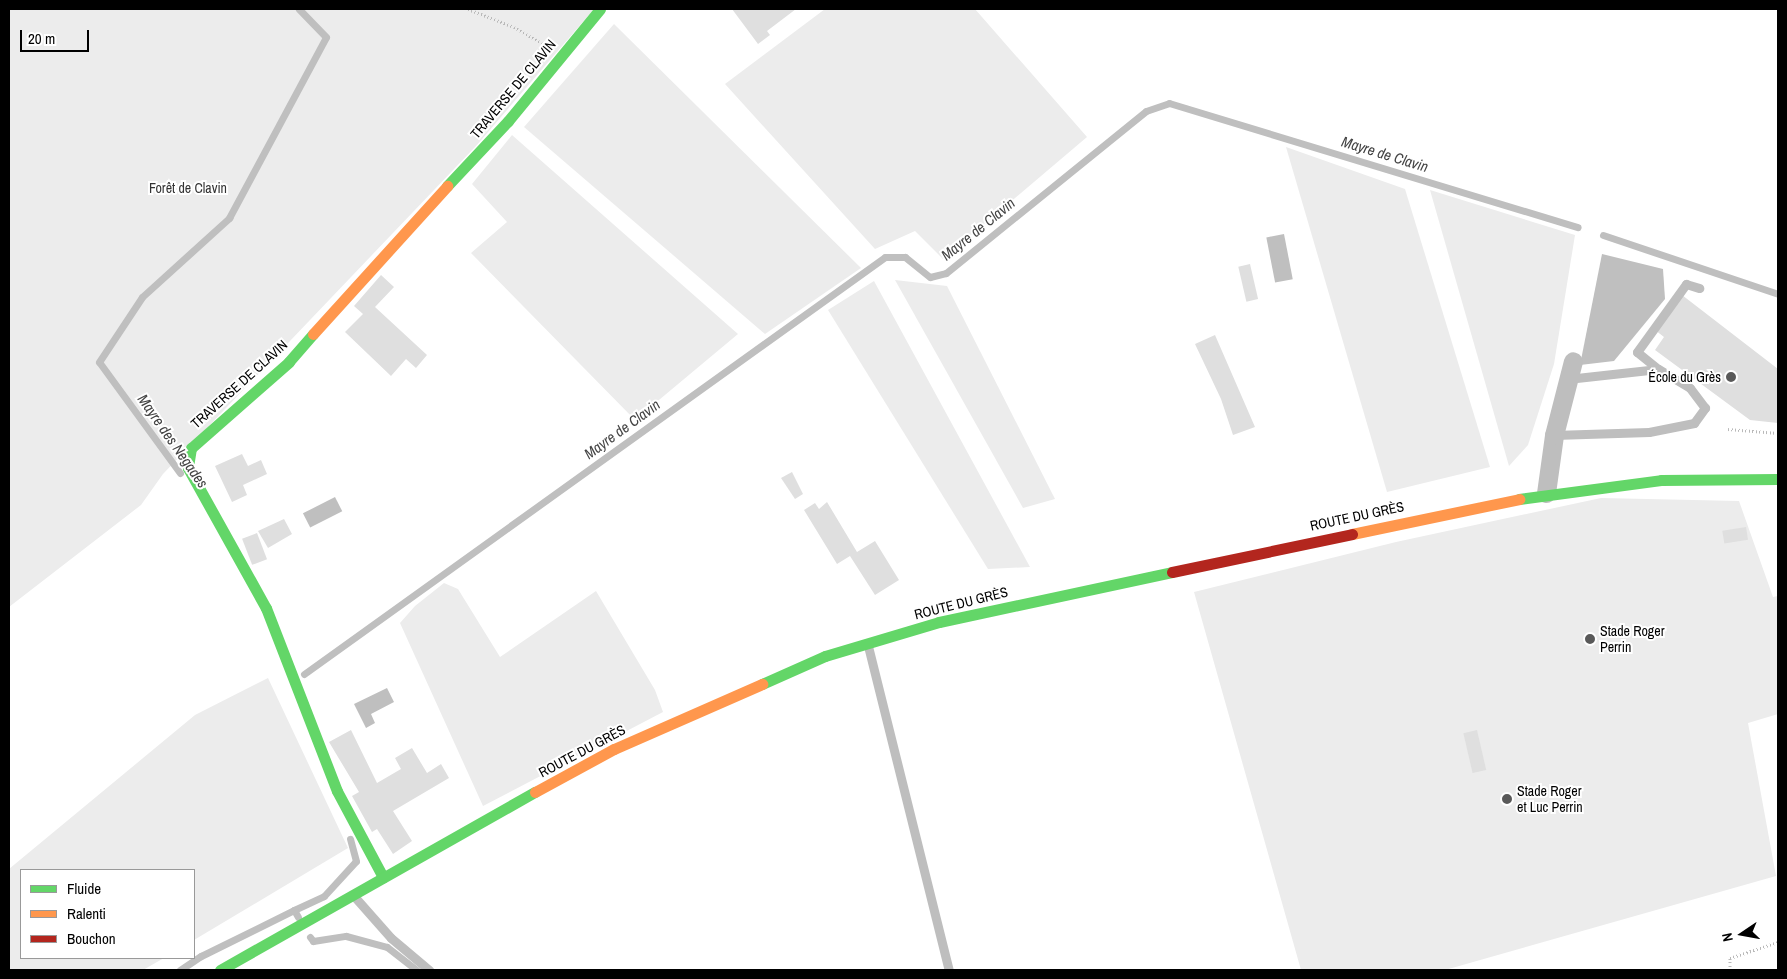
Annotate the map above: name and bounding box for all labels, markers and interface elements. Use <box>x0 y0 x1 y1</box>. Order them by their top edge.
scale bar <box>22 20 91 52</box>
text: 20 m <box>28 28 55 49</box>
street label: TRAVERSE DE CLAVIN <box>467 36 559 142</box>
water label: Mayre de Clavin <box>1340 132 1430 176</box>
park label: Forêt de Clavin <box>149 180 227 196</box>
water label: Mayre de Clavin <box>938 194 1018 264</box>
street label: TRAVERSE DE CLAVIN <box>187 336 291 432</box>
place label: École du Grès <box>1648 369 1721 385</box>
marker: École du Grès <box>1725 371 1737 383</box>
water label: Mayre des Negades <box>134 391 212 491</box>
water label: Mayre de Clavin <box>580 395 664 463</box>
street label: ROUTE DU GRÈS <box>1308 498 1406 534</box>
street label: ROUTE DU GRÈS <box>913 583 1009 623</box>
place label: Stade Roger Perrin <box>1600 623 1664 656</box>
marker: Stade Roger Perrin <box>1584 633 1596 645</box>
street label: ROUTE DU GRÈS <box>536 721 628 781</box>
place label: Stade Roger et Luc Perrin <box>1517 783 1583 816</box>
marker: Stade Roger et Luc Perrin <box>1501 793 1513 805</box>
legend <box>20 869 195 959</box>
text: Fluide <box>67 878 101 899</box>
text: Ralenti <box>67 903 106 924</box>
north arrow <box>1717 909 1767 959</box>
text: Bouchon <box>67 928 116 949</box>
text: N <box>1718 931 1737 943</box>

